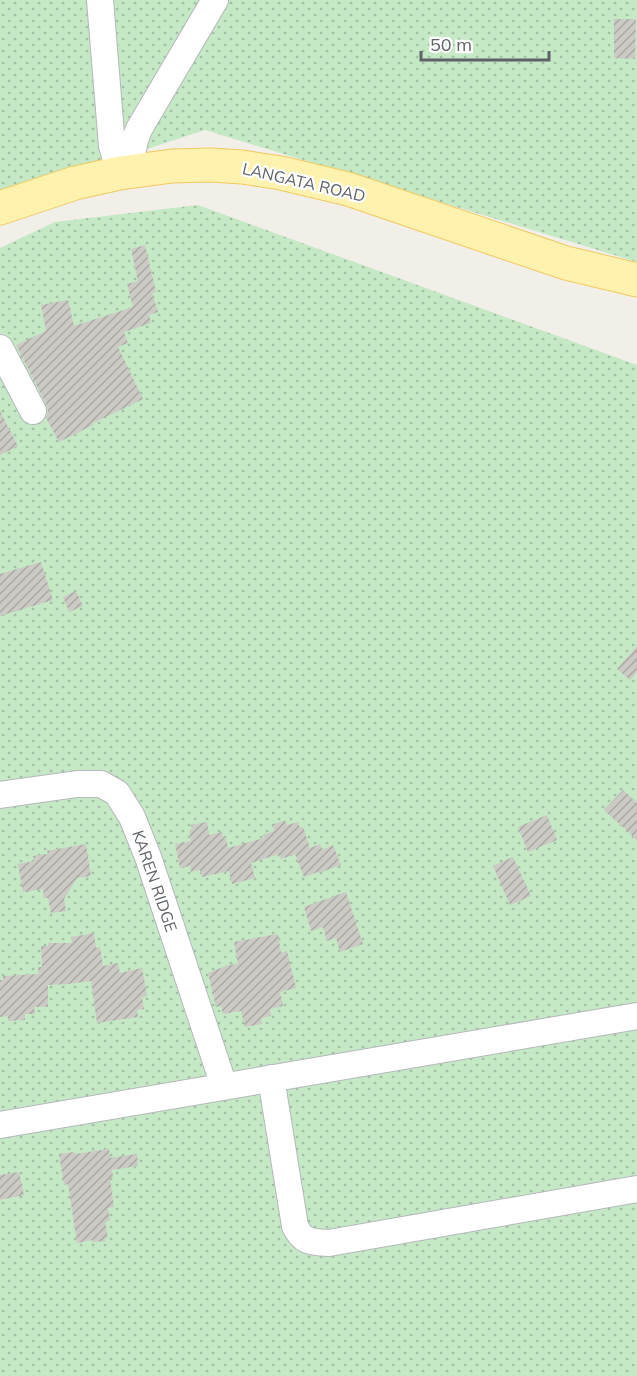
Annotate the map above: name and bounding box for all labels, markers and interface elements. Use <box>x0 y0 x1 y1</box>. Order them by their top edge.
scale bar <box>421 24 548 62</box>
text: 50 m <box>430 33 472 56</box>
street label: LANGATA ROAD <box>241 158 367 206</box>
street label: KAREN RIDGE <box>128 827 182 935</box>

